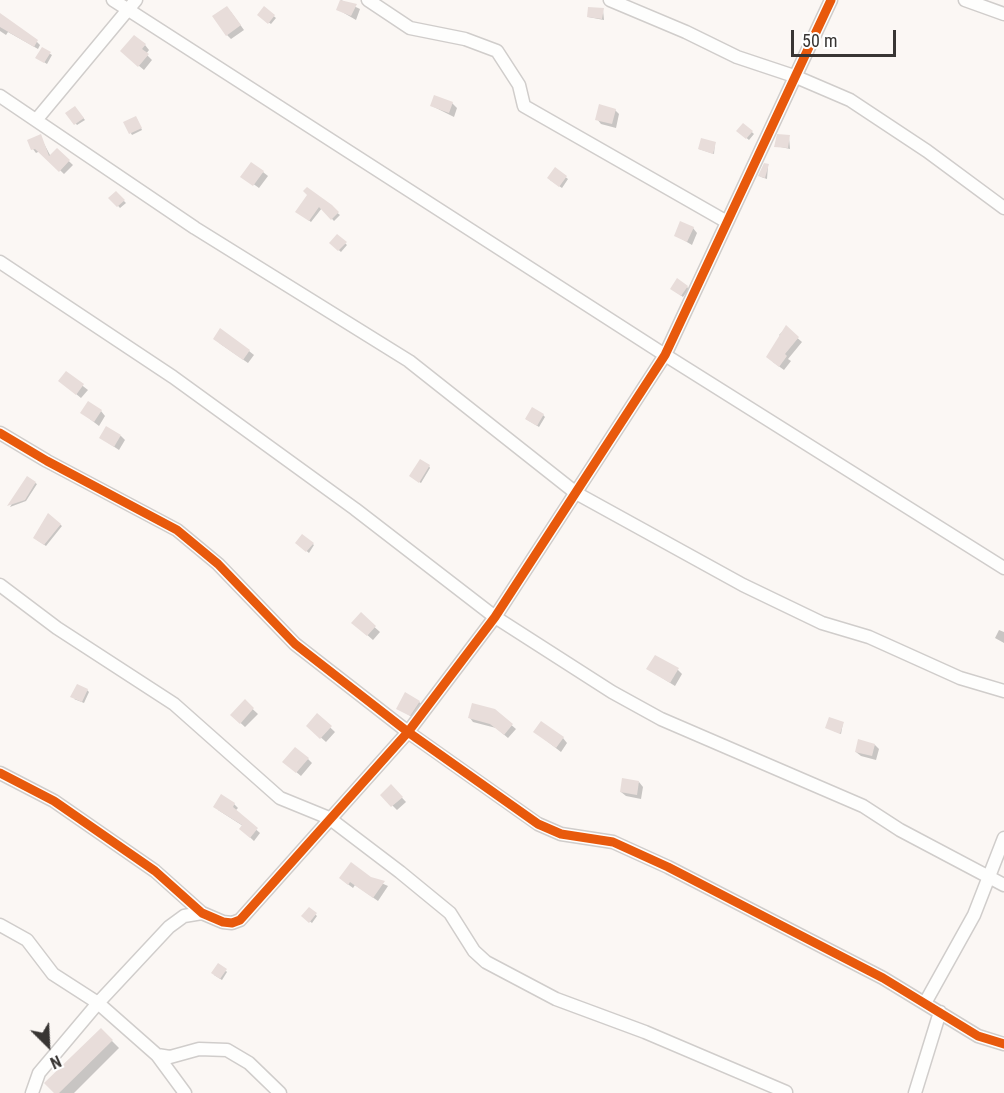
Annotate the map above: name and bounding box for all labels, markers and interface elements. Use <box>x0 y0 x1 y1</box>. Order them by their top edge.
scale bar <box>794 18 899 56</box>
text: 50 m <box>802 30 837 51</box>
north arrow <box>18 1015 78 1075</box>
text: N <box>47 1051 64 1073</box>

